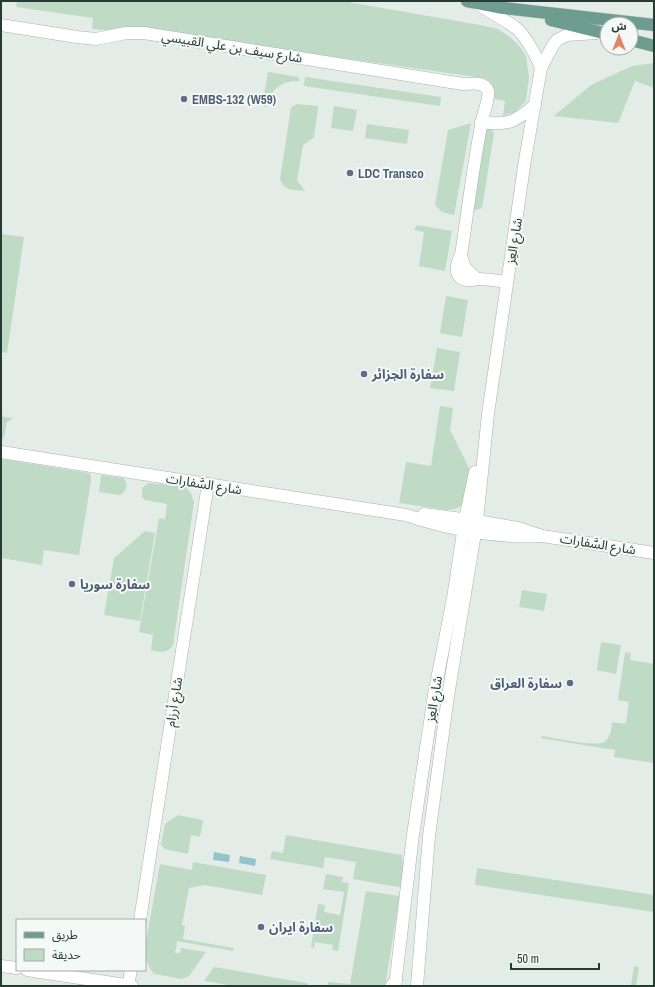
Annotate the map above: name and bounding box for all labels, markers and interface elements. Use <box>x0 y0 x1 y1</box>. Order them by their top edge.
north arrow <box>599 16 639 56</box>
text: ش <box>611 19 627 33</box>
street label: شارع سيف بن علي القبيسي <box>160 27 304 69</box>
place label: EMBS-132 (W59) <box>192 91 277 108</box>
marker: EMBS-132 (W59) <box>179 94 189 104</box>
place label: LDC Transco <box>358 165 424 182</box>
marker: LDC Transco <box>345 168 355 178</box>
street label: شارع العِز <box>502 217 528 267</box>
place label: سفارة الجزائر <box>371 366 444 383</box>
marker: سفارة الجزائر <box>359 369 369 379</box>
street label: شارع السَّفارات <box>165 470 243 500</box>
street label: شارع السَّفارات <box>559 530 637 560</box>
place label: سفارة سوريا <box>80 576 150 593</box>
marker: سفارة سوريا <box>67 579 77 589</box>
street label: شارع العِز <box>422 675 448 725</box>
place label: سفارة العراق <box>490 675 562 692</box>
street label: شارع أرزام <box>162 676 188 728</box>
marker: سفارة العراق <box>565 678 575 688</box>
legend <box>16 919 146 971</box>
place label: سفارة ايران <box>269 919 333 936</box>
marker: سفارة ايران <box>256 922 266 932</box>
text: طريق <box>52 927 78 943</box>
scale bar <box>511 945 599 971</box>
text: حديقة <box>52 947 81 963</box>
text: 50 m <box>517 951 539 967</box>

